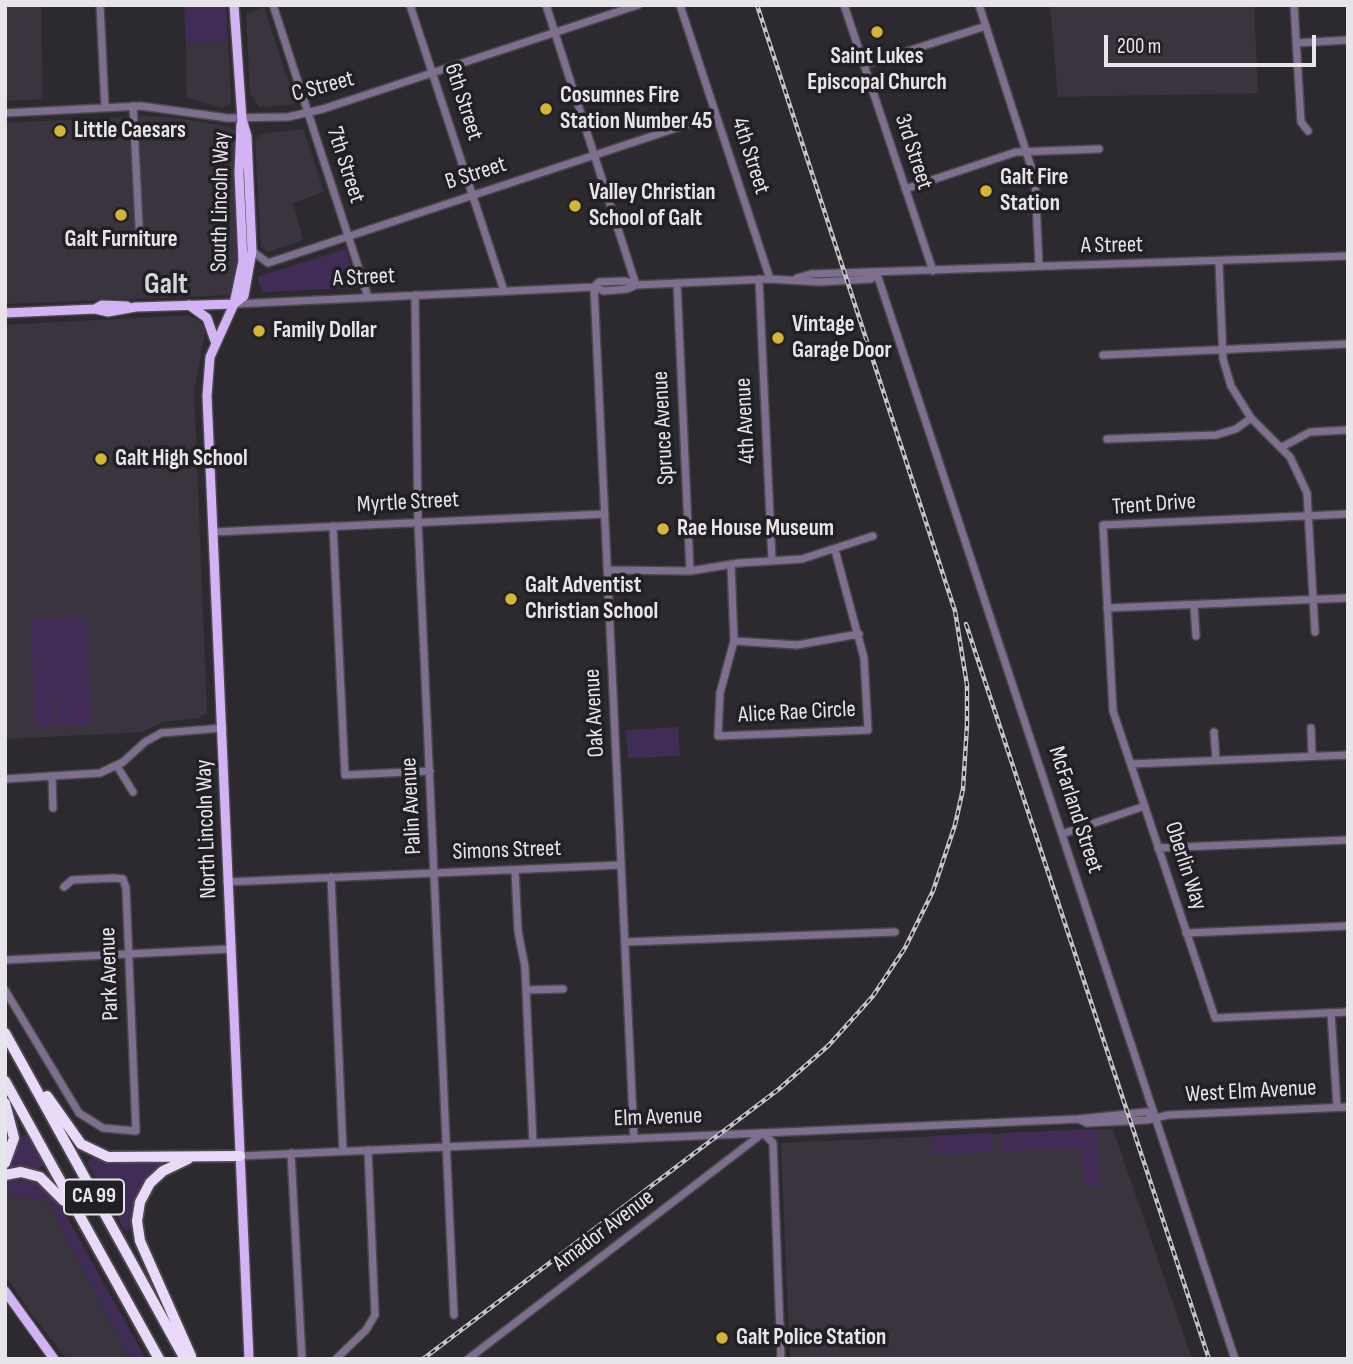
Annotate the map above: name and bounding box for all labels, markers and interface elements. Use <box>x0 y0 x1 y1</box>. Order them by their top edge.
scale bar <box>1108 21 1320 65</box>
marker: Saint Lukes Episcopal Church <box>869 24 885 40</box>
text: 200 m <box>1117 34 1161 59</box>
place label: Saint Lukes Episcopal Church <box>807 43 947 97</box>
street label: 6th Street <box>438 60 488 144</box>
street label: C Street <box>289 65 357 109</box>
place label: Cosumnes Fire Station Number 45 <box>560 82 712 136</box>
marker: Cosumnes Fire Station Number 45 <box>538 101 554 117</box>
street label: 3rd Street <box>888 111 938 193</box>
street label: 4th Street <box>725 114 775 198</box>
place label: Little Caesars <box>74 117 186 145</box>
marker: Little Caesars <box>52 123 68 139</box>
street label: 7th Street <box>320 123 370 207</box>
street label: South Lincoln Way <box>206 132 236 272</box>
street label: B Street <box>442 151 510 197</box>
place label: Galt Fire Station <box>1000 164 1068 218</box>
place label: Valley Christian School of Galt <box>589 179 716 233</box>
marker: Galt Fire Station <box>978 183 994 199</box>
marker: Valley Christian School of Galt <box>567 198 583 214</box>
marker: Galt Furniture <box>113 207 129 223</box>
place label: Galt Furniture <box>65 226 177 254</box>
street label: A Street <box>1081 232 1143 260</box>
street label: A Street <box>332 263 396 293</box>
district label: Galt <box>144 267 188 303</box>
place label: Vintage Garage Door <box>792 311 892 365</box>
place label: Family Dollar <box>273 317 377 345</box>
marker: Family Dollar <box>251 323 267 339</box>
marker: Vintage Garage Door <box>770 330 786 346</box>
street label: Spruce Avenue <box>647 370 681 486</box>
street label: 4th Avenue <box>730 377 762 465</box>
place label: Galt High School <box>115 445 248 473</box>
marker: Galt High School <box>93 451 109 467</box>
street label: Myrtle Street <box>356 487 460 519</box>
street label: Trent Drive <box>1111 488 1197 522</box>
place label: Rae House Museum <box>677 515 834 543</box>
marker: Rae House Museum <box>655 521 671 537</box>
place label: Galt Adventist Christian School <box>525 572 658 626</box>
marker: Galt Adventist Christian School <box>503 591 519 607</box>
street label: Oak Avenue <box>579 668 611 758</box>
street label: Alice Rae Circle <box>738 696 856 730</box>
street label: McFarland Street <box>1042 743 1108 877</box>
street label: Palin Avenue <box>396 757 428 855</box>
street label: North Lincoln Way <box>191 759 223 899</box>
street label: Oberlin Way <box>1158 818 1212 914</box>
street label: Simons Street <box>452 835 562 867</box>
street label: Park Avenue <box>95 927 125 1021</box>
street label: West Elm Avenue <box>1185 1075 1317 1109</box>
street label: Elm Avenue <box>613 1103 703 1133</box>
road number: CA 99 <box>64 1180 124 1214</box>
street label: Amador Avenue <box>548 1184 660 1278</box>
place label: Galt Police Station <box>736 1324 886 1352</box>
marker: Galt Police Station <box>714 1330 730 1346</box>

